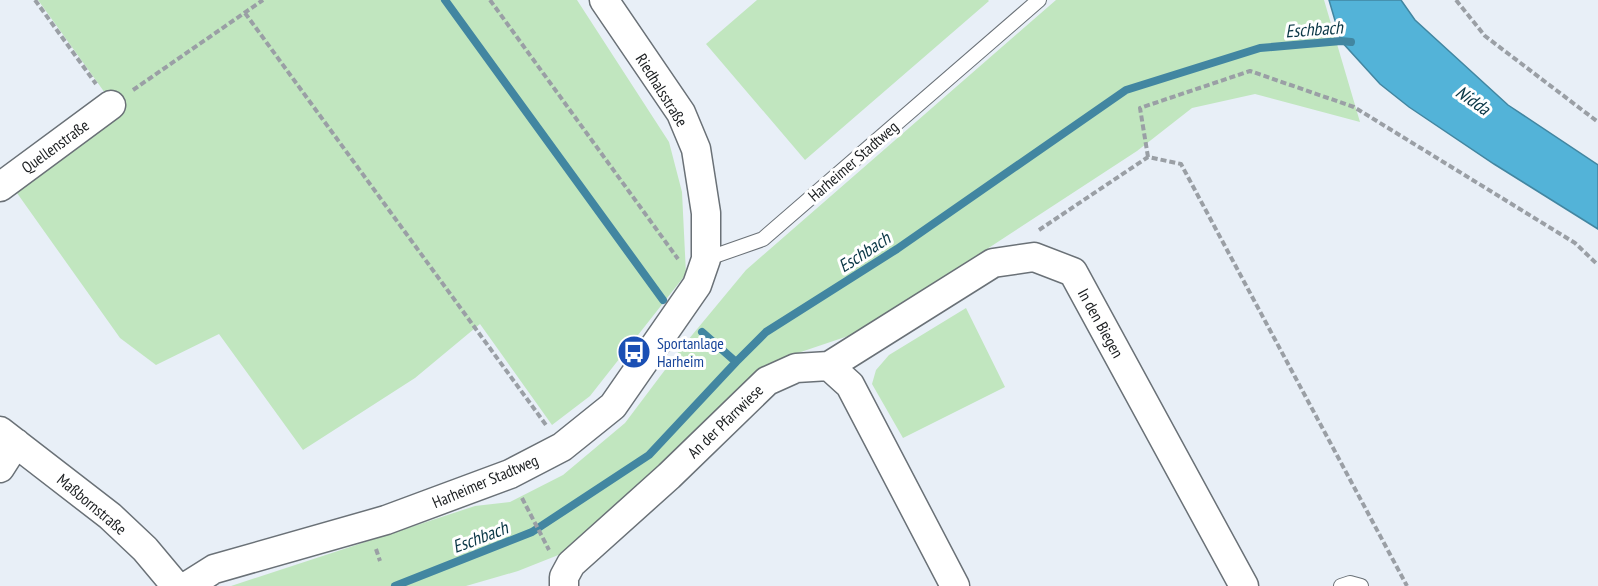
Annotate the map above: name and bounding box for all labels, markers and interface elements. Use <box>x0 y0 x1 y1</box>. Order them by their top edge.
water label: Eschbach <box>1285 15 1345 42</box>
street label: Riedhalsstraße <box>632 50 692 130</box>
water label: Nidda <box>1451 80 1495 120</box>
street label: Quellenstraße <box>17 115 93 177</box>
street label: Harheimer Stadtweg <box>804 116 902 206</box>
water label: Eschbach <box>834 226 895 277</box>
street label: In den Biegen <box>1074 285 1128 361</box>
place label: Sportanlage Harheim <box>657 333 724 371</box>
bus stop icon: Sportanlage Harheim <box>616 334 652 370</box>
street label: An der Pfarrwiese <box>683 380 767 462</box>
street label: Harheimer Stadtweg <box>429 450 541 512</box>
street label: Maßbornstraße <box>53 469 131 539</box>
water label: Eschbach <box>449 516 512 558</box>

